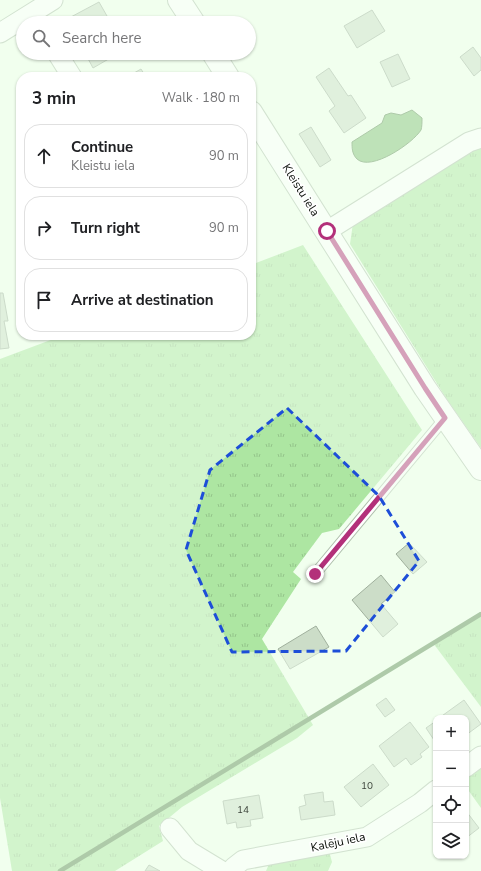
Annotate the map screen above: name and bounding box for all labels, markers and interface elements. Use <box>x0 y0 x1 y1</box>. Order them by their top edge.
search box <box>16 16 256 60</box>
icon: search <box>30 27 52 49</box>
text: Search here <box>62 28 142 48</box>
text: 3 min <box>32 87 76 110</box>
text: Walk · 180 m <box>162 89 240 107</box>
text: Continue <box>71 137 133 157</box>
icon: ahead <box>33 145 55 167</box>
text: 90 m <box>209 147 239 165</box>
text: Kleistu iela <box>71 157 135 175</box>
street label: Kleistu iela <box>279 161 323 219</box>
icon: right <box>33 217 55 239</box>
text: Turn right <box>71 218 140 238</box>
text: 90 m <box>209 219 239 237</box>
route start <box>318 222 336 240</box>
icon: arrive <box>33 289 55 311</box>
text: Arrive at destination <box>71 290 214 310</box>
route end <box>306 565 324 583</box>
map controls <box>433 715 469 859</box>
button: + <box>433 715 469 751</box>
button: − <box>433 751 469 787</box>
house number: 10 <box>361 779 373 793</box>
button: locate <box>433 787 469 823</box>
house number: 14 <box>237 803 249 817</box>
button: layers <box>433 823 469 859</box>
street label: Kalēju iela <box>309 828 367 856</box>

